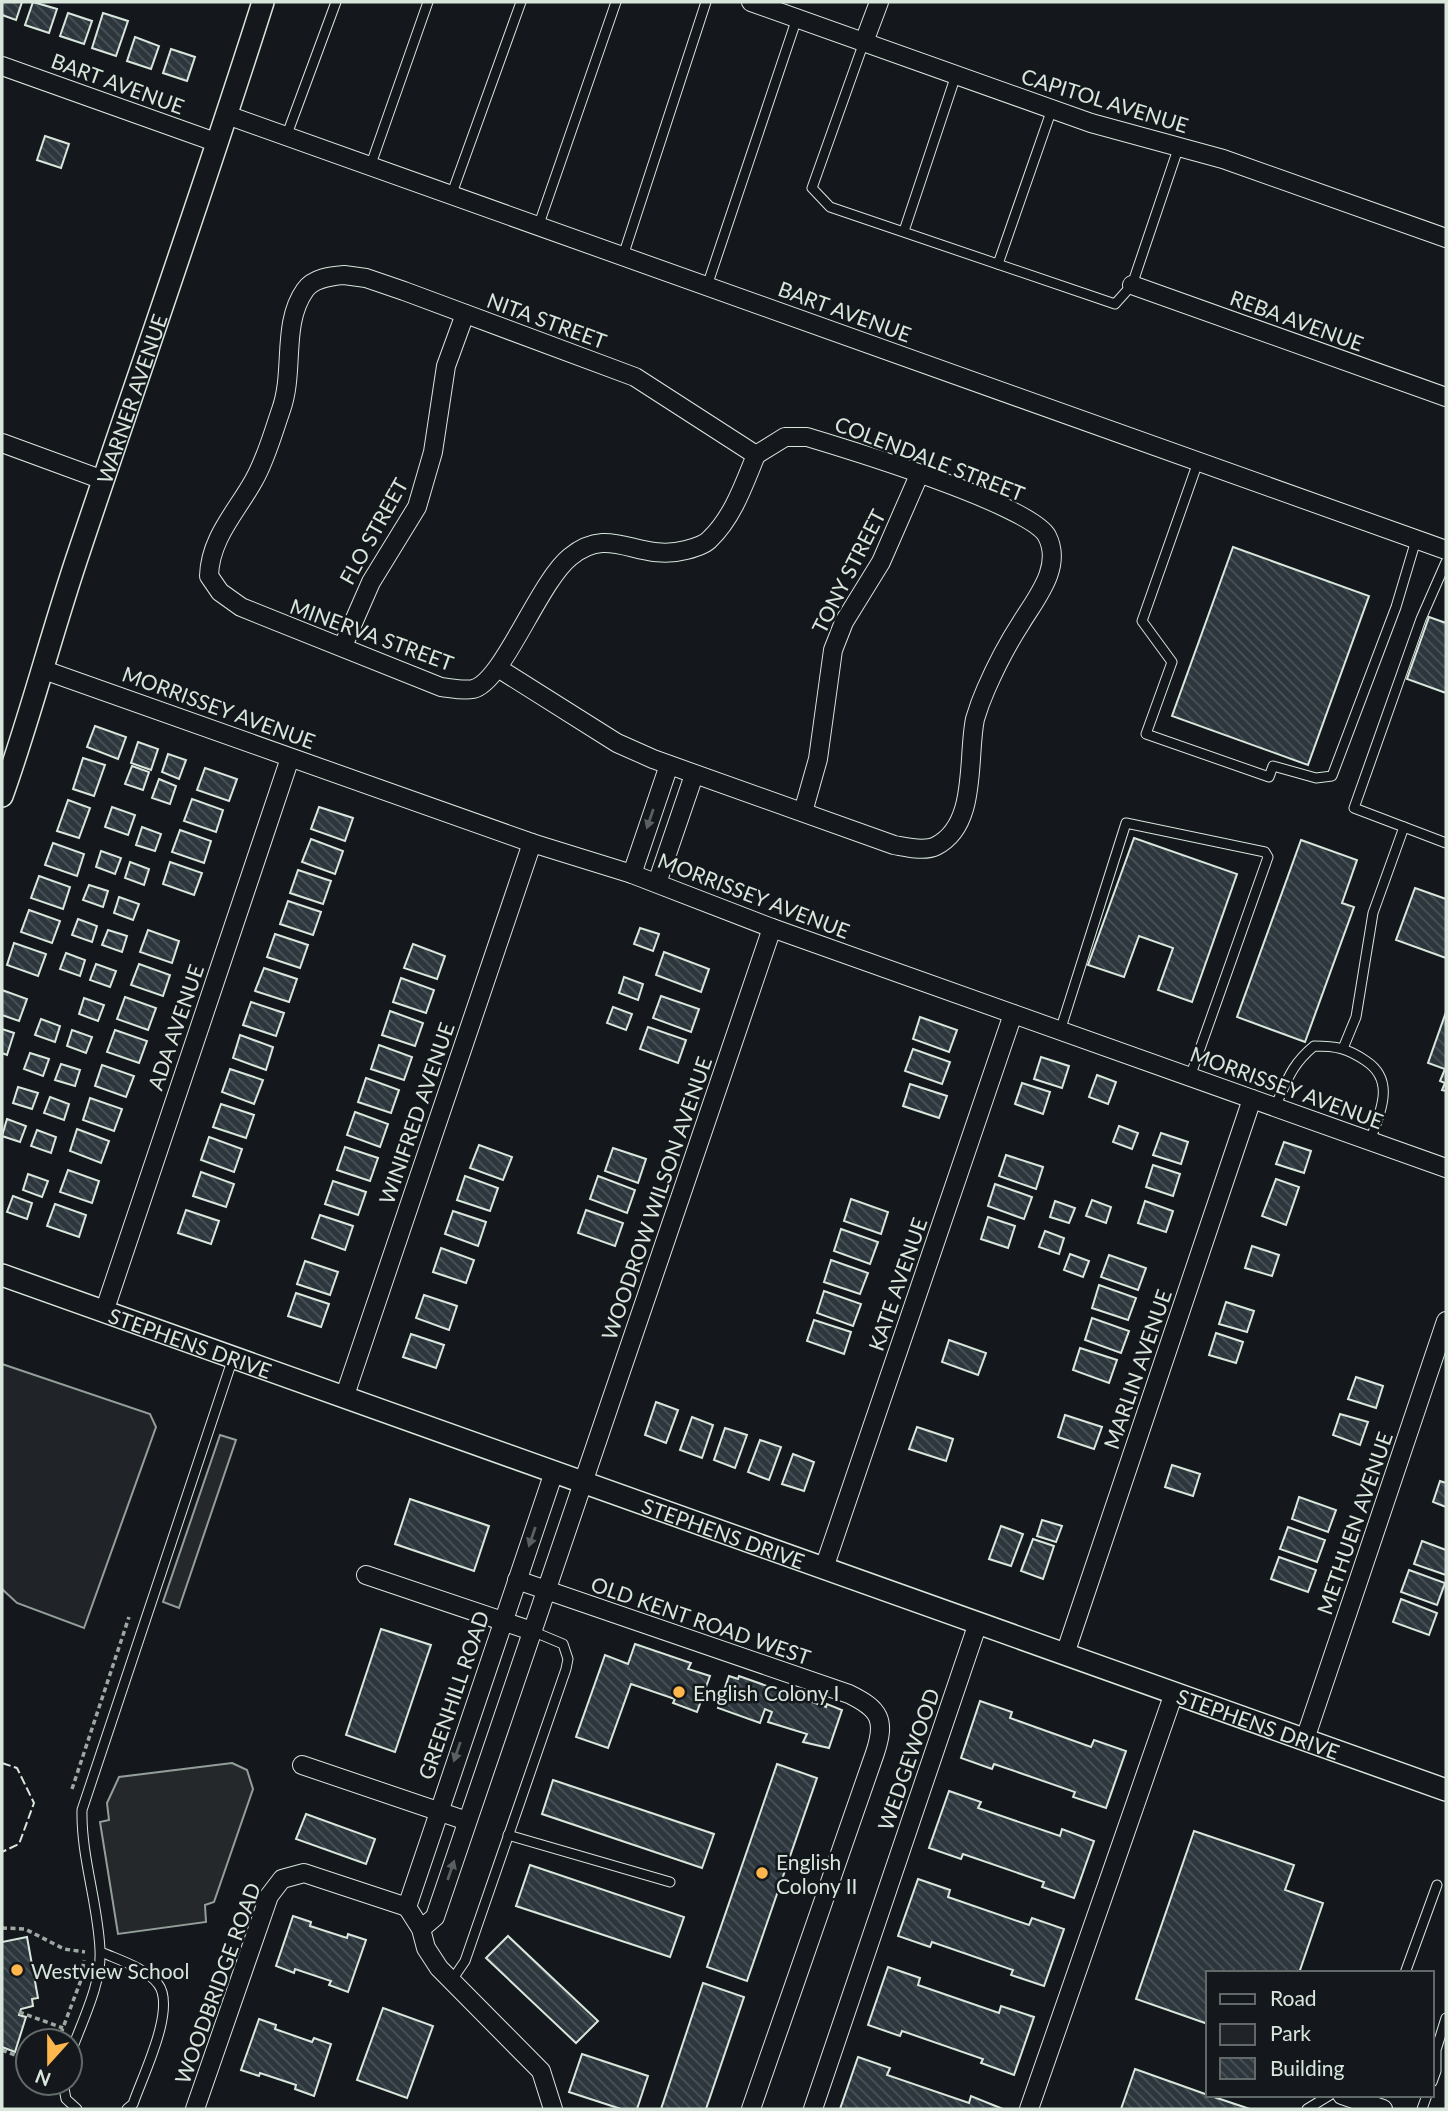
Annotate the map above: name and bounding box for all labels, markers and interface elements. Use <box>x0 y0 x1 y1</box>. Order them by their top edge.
street label: BART AVENUE <box>48 47 188 119</box>
street label: CAPITOL AVENUE <box>1019 63 1191 137</box>
street label: BART AVENUE <box>775 275 915 347</box>
street label: REBA AVENUE <box>1227 284 1367 356</box>
street label: NITA STREET <box>484 287 611 353</box>
street label: WARNER AVENUE <box>91 310 171 486</box>
street label: COLENDALE STREET <box>832 410 1029 506</box>
street label: FLO STREET <box>334 473 413 589</box>
street label: TONY STREET <box>806 504 890 637</box>
street label: MINERVA STREET <box>287 593 458 675</box>
street label: MORRISSEY AVENUE <box>119 660 319 754</box>
one-way arrow <box>645 809 655 830</box>
street label: MORRISSEY AVENUE <box>655 847 853 943</box>
street label: ADA AVENUE <box>142 961 208 1093</box>
street label: WINIFRED AVENUE <box>373 1019 459 1207</box>
street label: MORRISSEY AVENUE <box>1187 1040 1387 1134</box>
street label: WOODROW WILSON AVENUE <box>596 1053 716 1343</box>
street label: KATE AVENUE <box>863 1214 931 1354</box>
street label: MARLIN AVENUE <box>1098 1286 1176 1452</box>
street label: STEPHENS DRIVE <box>106 1302 275 1383</box>
street label: METHUEN AVENUE <box>1311 1428 1397 1618</box>
street label: STEPHENS DRIVE <box>639 1492 808 1573</box>
one-way arrow <box>526 1526 537 1547</box>
street label: OLD KENT ROAD WEST <box>588 1571 815 1670</box>
street label: GREENHILL ROAD <box>412 1607 494 1783</box>
place label: English Colony I <box>693 1680 839 1705</box>
street label: STEPHENS DRIVE <box>1174 1683 1343 1764</box>
marker: English Colony I <box>671 1684 687 1700</box>
street label: WEDGEWOOD <box>872 1685 944 1833</box>
one-way arrow <box>451 1741 462 1762</box>
place label: English Colony II <box>776 1849 858 1898</box>
one-way arrow <box>446 1859 457 1880</box>
marker: English Colony II <box>754 1865 770 1881</box>
street label: WOODBRIDGE ROAD <box>169 1879 265 2087</box>
place label: Westview School <box>31 1958 189 1983</box>
marker: Westview School <box>9 1962 25 1978</box>
legend <box>1206 1971 1434 2097</box>
text: Road <box>1270 1985 1317 2010</box>
text: Park <box>1270 2020 1311 2045</box>
north arrow <box>14 2027 84 2097</box>
text: Building <box>1270 2055 1345 2080</box>
text: N <box>32 2065 54 2092</box>

